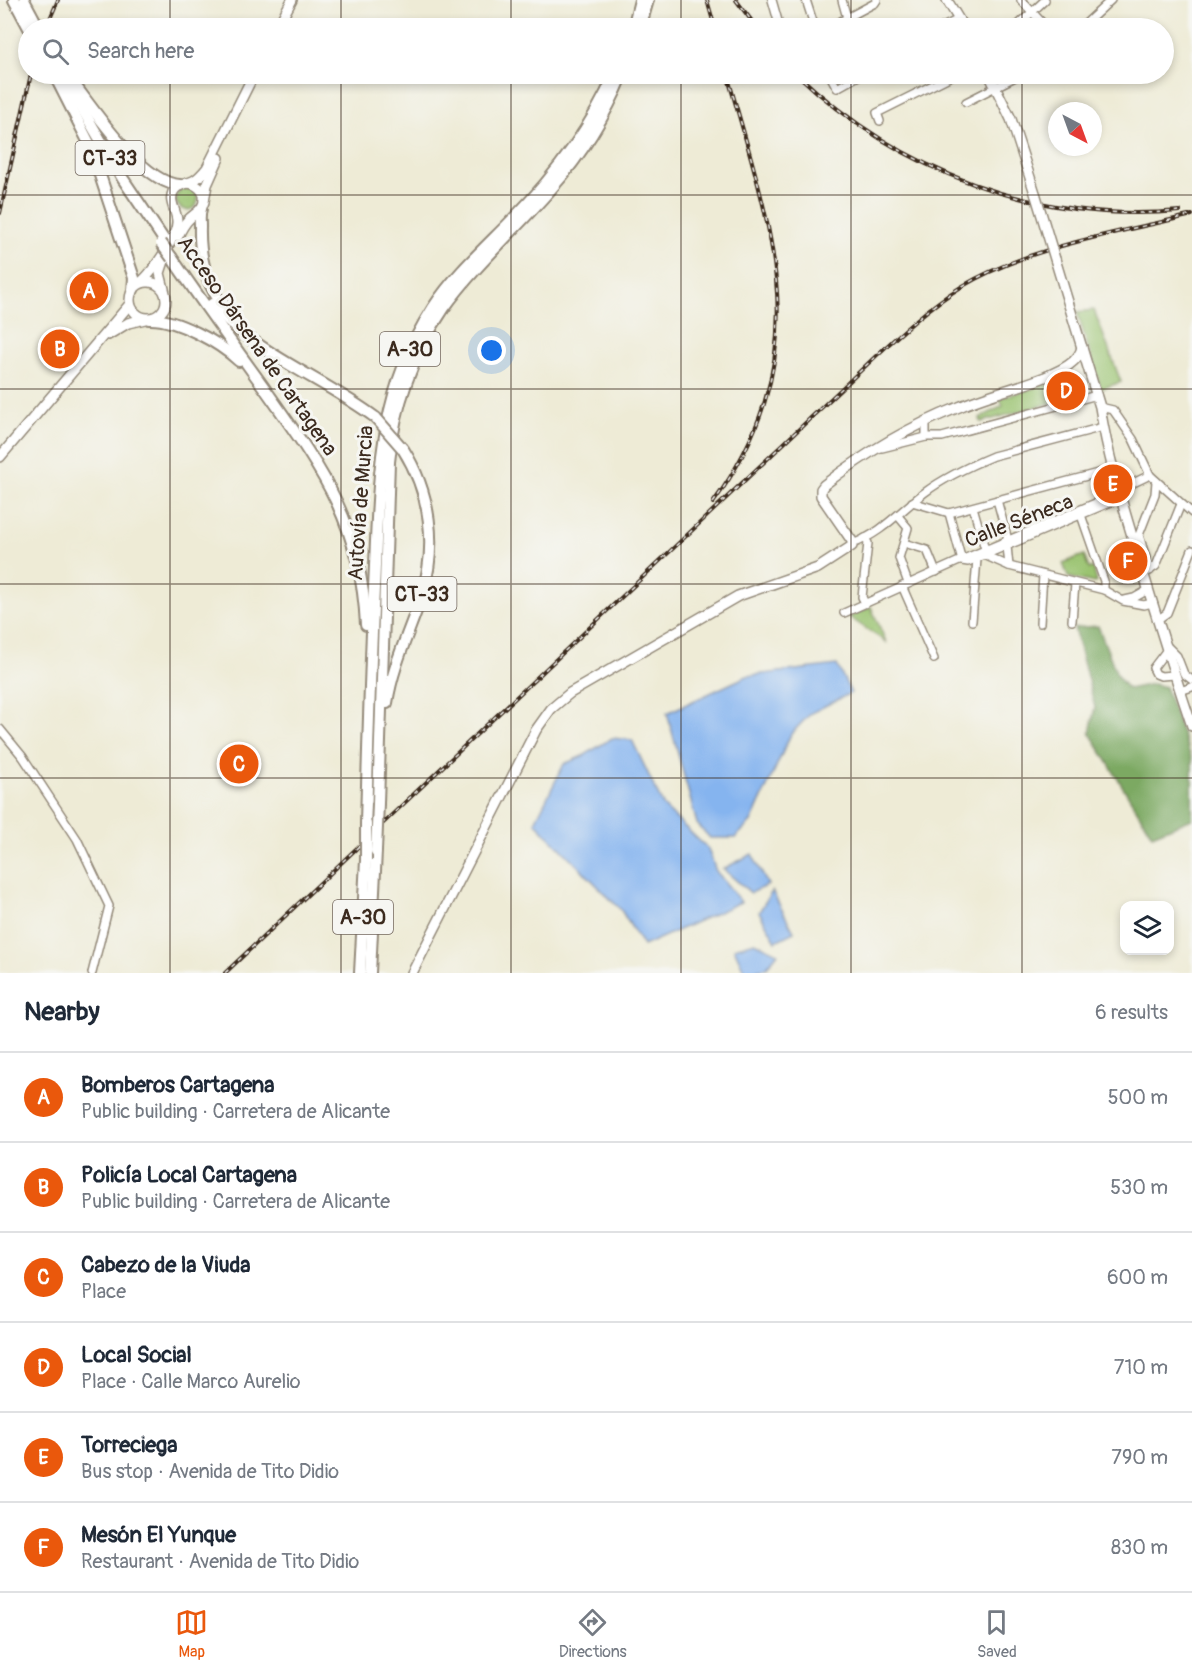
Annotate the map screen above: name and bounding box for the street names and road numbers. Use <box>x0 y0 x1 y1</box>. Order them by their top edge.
road number: CT-33 <box>76 141 144 175</box>
street label: Acceso Dársena de Cartagena <box>171 231 343 461</box>
road number: A-30 <box>380 332 440 366</box>
street label: Autovía de Murcia <box>342 424 380 582</box>
street label: Calle Séneca <box>961 488 1077 554</box>
road number: CT-33 <box>388 577 456 611</box>
road number: A-30 <box>333 900 393 934</box>

